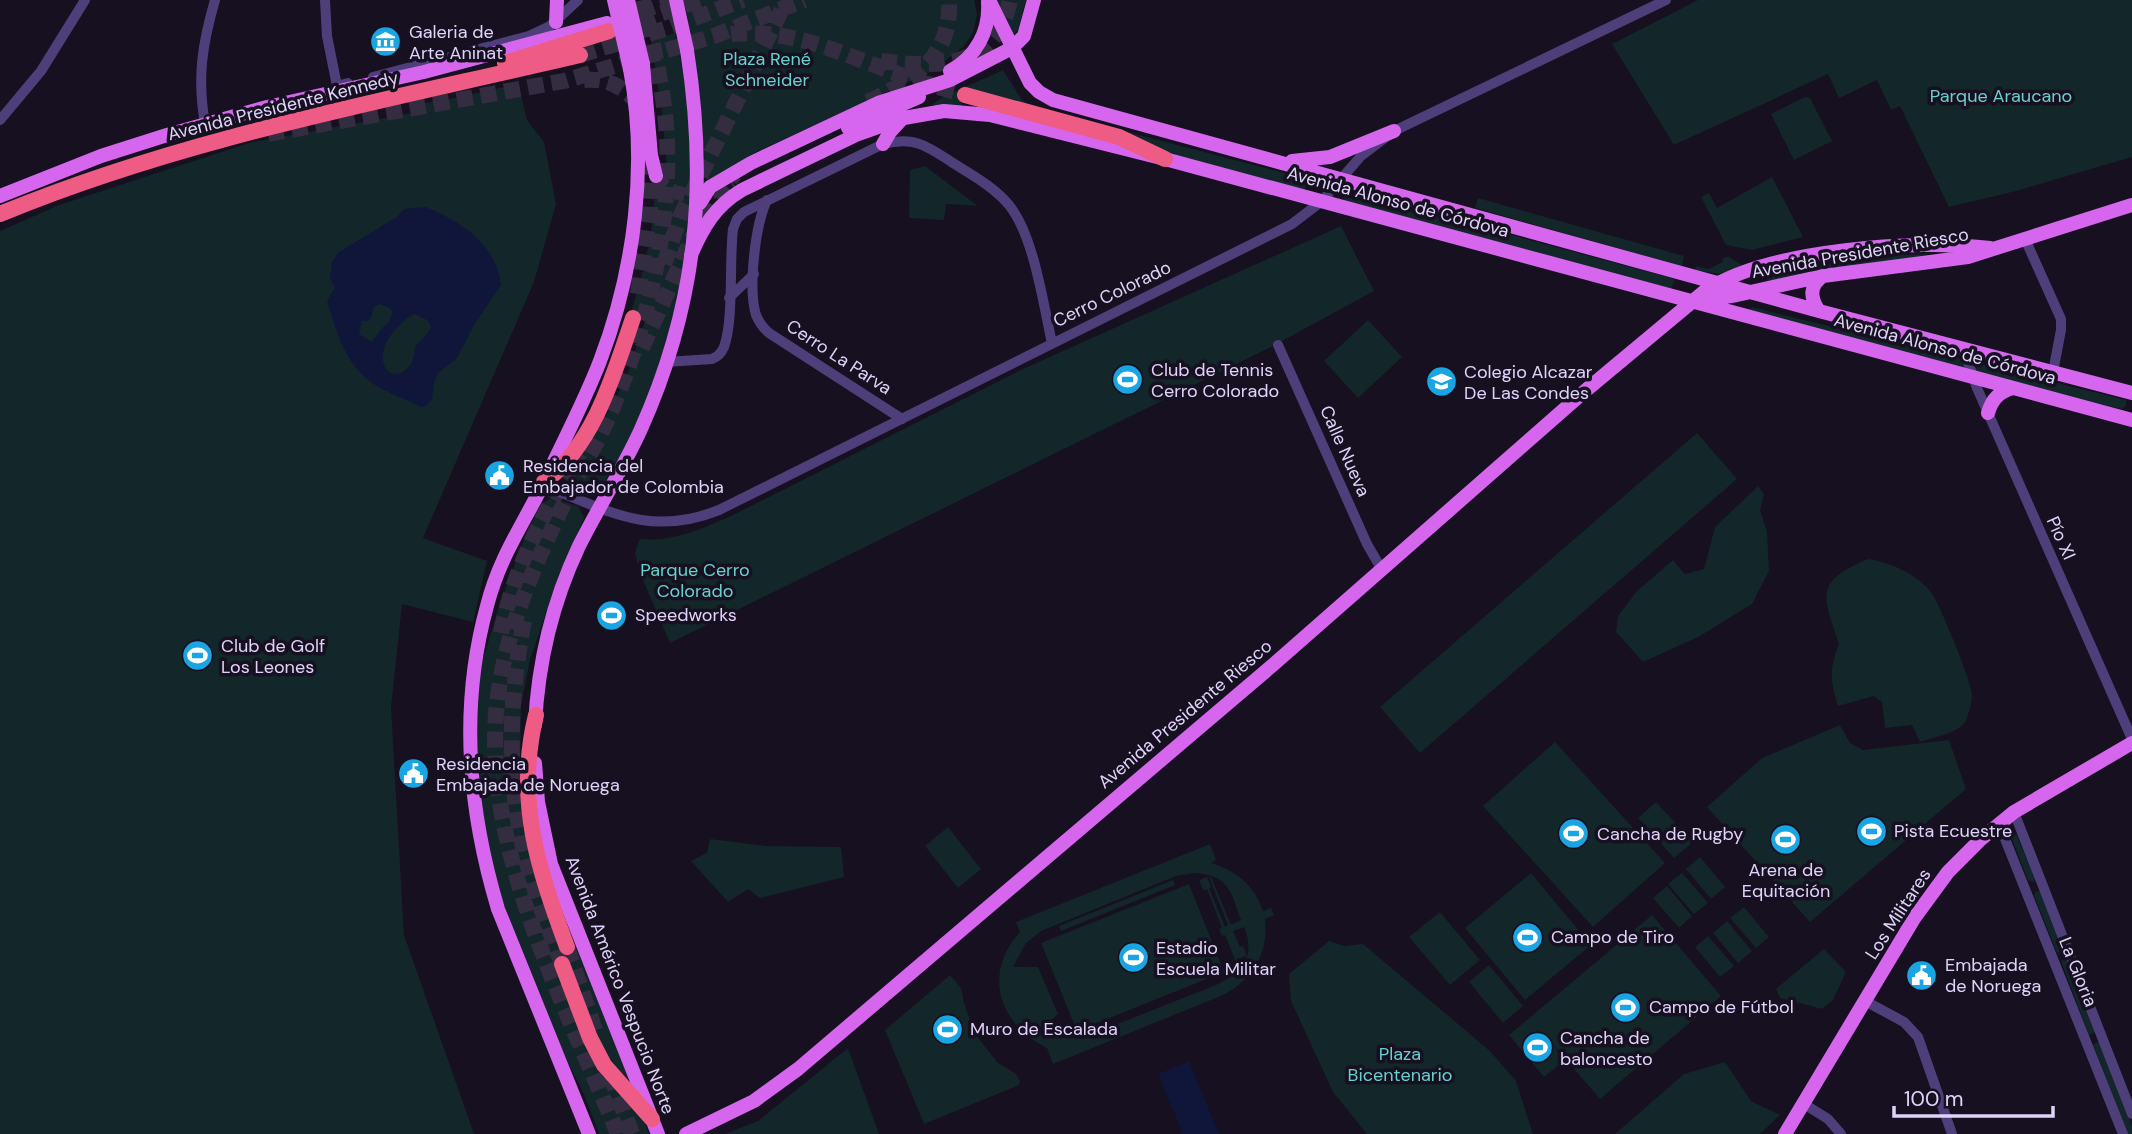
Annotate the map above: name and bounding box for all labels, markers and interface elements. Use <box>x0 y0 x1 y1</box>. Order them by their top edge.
place label: Galeria de Arte Aninat <box>409 20 503 65</box>
museum icon: Galeria de Arte Aninat <box>369 25 403 59</box>
park label: Plaza René Schneider <box>723 47 811 92</box>
street label: Avenida Presidente Kennedy <box>165 66 401 146</box>
park label: Parque Araucano <box>1930 84 2072 108</box>
street label: Avenida Alonso de Córdova <box>1284 161 1512 243</box>
street label: Avenida Presidente Riesco <box>1750 222 1970 284</box>
street label: Cerro Colorado <box>1049 255 1175 333</box>
street label: Avenida Alonso de Córdova <box>1831 308 2059 390</box>
street label: Cerro La Parva <box>782 314 896 400</box>
place label: Club de Tennis Cerro Colorado <box>1151 358 1279 403</box>
place label: Colegio Alcazar De Las Condes <box>1464 360 1593 405</box>
sports icon: Club de Tennis Cerro Colorado <box>1111 363 1145 397</box>
school or university icon: Colegio Alcazar De Las Condes <box>1424 365 1458 399</box>
street label: Calle Nueva <box>1314 402 1376 500</box>
place label: Residencia del Embajador de Colombia <box>523 454 724 499</box>
public building icon: Residencia del Embajador de Colombia <box>483 459 517 493</box>
street label: Pío XI <box>2041 513 2081 563</box>
park label: Parque Cerro Colorado <box>640 558 750 603</box>
sports icon: Speedworks <box>595 598 629 632</box>
place label: Speedworks <box>635 603 737 627</box>
place label: Club de Golf Los Leones <box>221 634 325 679</box>
street label: Avenida Presidente Riesco <box>1093 634 1277 794</box>
sports icon: Club de Golf Los Leones <box>181 639 215 673</box>
place label: Residencia Embajada de Noruega <box>436 752 620 797</box>
public building icon: Residencia Embajada de Noruega <box>396 757 430 791</box>
sports icon: Pista Ecuestre <box>1854 814 1888 848</box>
sports icon: Cancha de Rugby <box>1557 817 1591 851</box>
place label: Pista Ecuestre <box>1894 819 2012 843</box>
place label: Cancha de Rugby <box>1597 822 1743 846</box>
sports icon: Arena de Equitación <box>1769 823 1803 857</box>
street label: Avenida Américo Vespucio Norte <box>560 853 680 1117</box>
place label: Arena de Equitación <box>1742 858 1830 903</box>
street label: Los Militares <box>1860 864 1936 964</box>
sports icon: Campo de Tiro <box>1511 920 1545 954</box>
place label: Campo de Tiro <box>1551 925 1674 949</box>
street label: La Gloria <box>2053 934 2103 1010</box>
place label: Estadio Escuela Militar <box>1156 936 1276 981</box>
sports icon: Estadio Escuela Militar <box>1116 941 1150 975</box>
place label: Embajada de Noruega <box>1945 953 2041 998</box>
public building icon: Embajada de Noruega <box>1905 958 1939 992</box>
sports icon: Campo de Fútbol <box>1609 990 1643 1024</box>
place label: Campo de Fútbol <box>1649 995 1794 1019</box>
sports icon: Muro de Escalada <box>930 1012 964 1046</box>
place label: Muro de Escalada <box>970 1017 1118 1041</box>
place label: Cancha de baloncesto <box>1560 1026 1653 1071</box>
sports icon: Cancha de baloncesto <box>1520 1031 1554 1065</box>
park label: Plaza Bicentenario <box>1348 1042 1452 1087</box>
scale bar <box>1894 1074 2053 1118</box>
text: 100 m <box>1904 1085 1964 1113</box>

